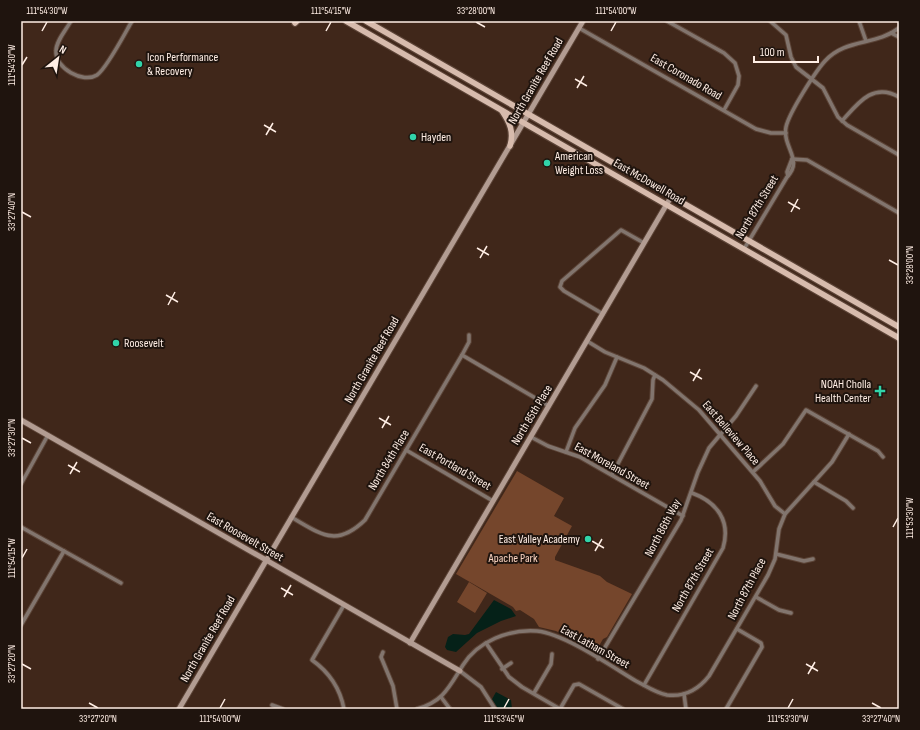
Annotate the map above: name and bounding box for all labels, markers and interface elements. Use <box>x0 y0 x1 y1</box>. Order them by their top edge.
text: 111°54'30"W <box>27 5 68 17</box>
text: 111°54'15"W <box>311 5 351 17</box>
text: 33°28'00"N <box>457 5 495 17</box>
text: 111°54'00"W <box>595 5 637 17</box>
street label: North Granite Reef Road <box>505 35 567 127</box>
north arrow <box>38 38 78 78</box>
scale bar <box>754 38 818 64</box>
text: N <box>57 43 69 57</box>
text: 111°54'30"W <box>6 44 18 85</box>
text: 100 m <box>760 45 785 60</box>
place label: Icon Performance & Recovery <box>147 50 219 79</box>
street label: East Coronado Road <box>648 51 724 103</box>
marker: Icon Performance & Recovery <box>134 59 144 69</box>
place label: Hayden <box>421 130 451 145</box>
marker: Hayden <box>408 132 418 142</box>
place label: American Weight Loss <box>554 149 603 178</box>
street label: East McDowell Road <box>611 156 687 208</box>
marker: American Weight Loss <box>542 158 552 168</box>
street label: North 87th Street <box>732 172 782 242</box>
text: 33°27'40"N <box>6 193 18 231</box>
text: 33°28'00"N <box>904 246 916 284</box>
street label: North Granite Reef Road <box>341 314 403 406</box>
place label: Roosevelt <box>124 336 164 351</box>
marker: Roosevelt <box>111 338 121 348</box>
place label: NOAH Cholla Health Center <box>815 377 872 406</box>
street label: North 85th Place <box>508 382 556 448</box>
marker: NOAH Cholla Health Center <box>874 385 886 397</box>
street label: East Belleview Place <box>699 398 763 468</box>
text: 33°27'30"N <box>6 419 18 457</box>
street label: North 84th Place <box>365 427 413 493</box>
street label: East Moreland Street <box>572 439 653 493</box>
street label: East Portland Street <box>416 440 494 494</box>
street label: North 86th Way <box>642 496 685 559</box>
text: 111°53'30"W <box>904 497 916 538</box>
street label: East Roosevelt Street <box>204 509 286 565</box>
place label: East Valley Academy <box>499 532 580 547</box>
marker: East Valley Academy <box>583 534 593 544</box>
text: 111°54'15"W <box>6 538 18 578</box>
street label: North 87th Street <box>669 545 718 615</box>
park label: Apache Park <box>487 551 538 566</box>
street label: North 87th Place <box>724 555 770 622</box>
street label: North Granite Reef Road <box>177 593 239 685</box>
street label: East Latham Street <box>558 622 632 672</box>
text: 33°27'20"N <box>6 645 18 683</box>
text: 33°27'20"N <box>79 713 117 725</box>
text: 111°54'00"W <box>199 713 241 725</box>
text: 111°53'45"W <box>484 713 525 725</box>
text: 111°53'30"W <box>768 713 809 725</box>
text: 33°27'40"N <box>862 713 900 725</box>

